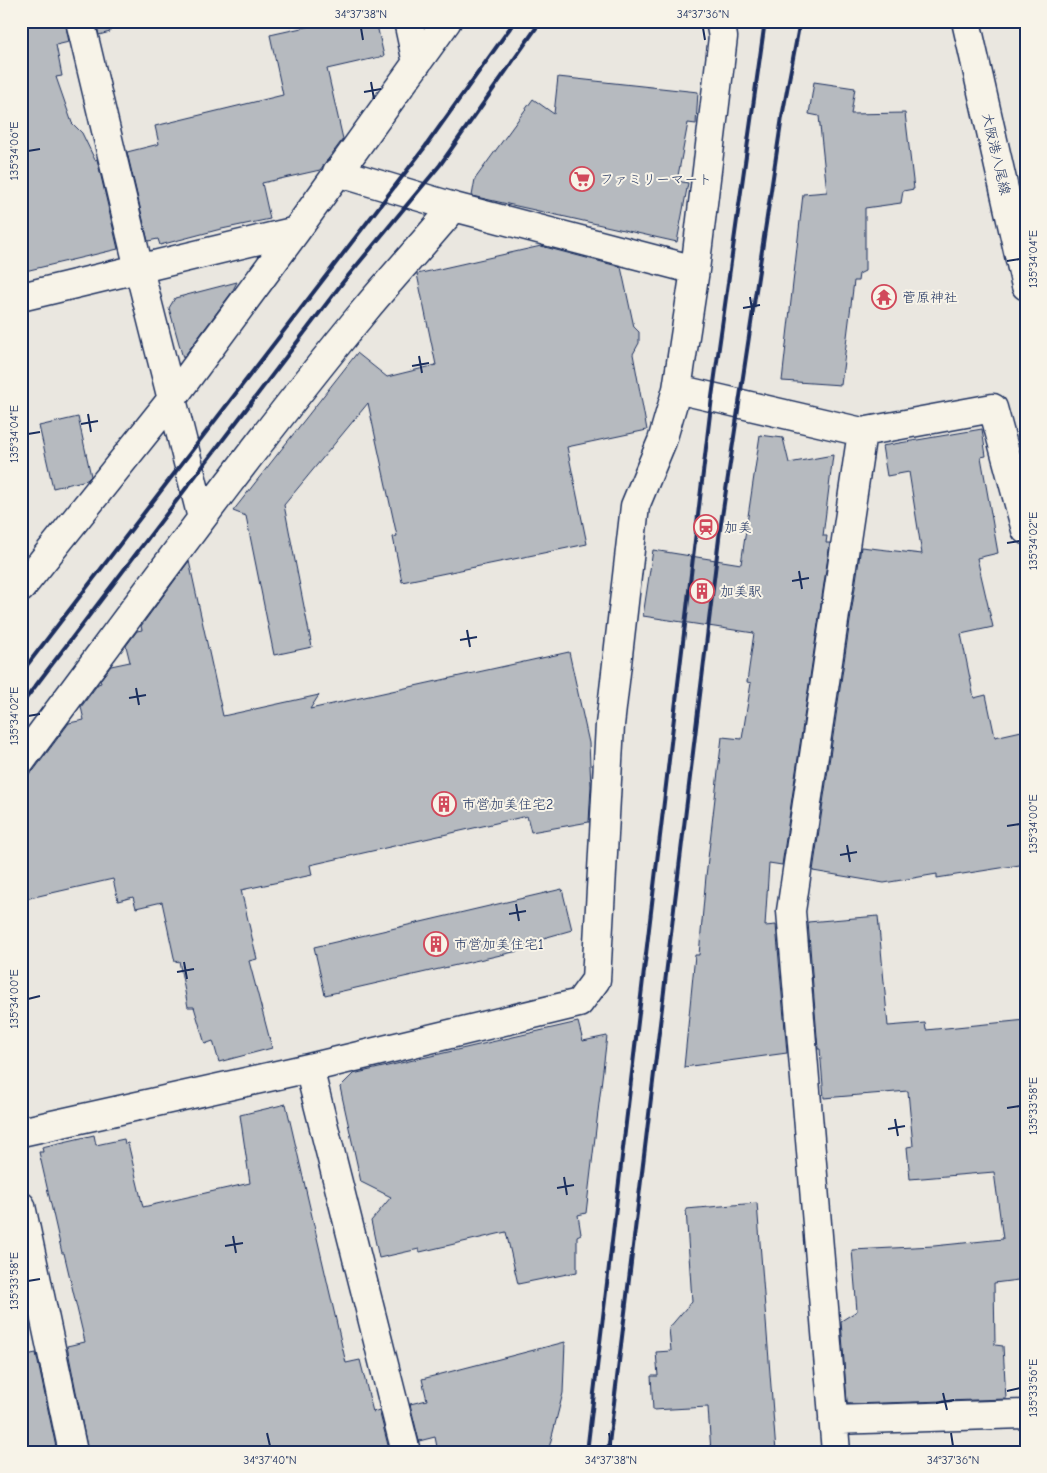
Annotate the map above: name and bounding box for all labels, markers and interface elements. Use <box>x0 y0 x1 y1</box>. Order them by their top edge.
text: 34°37'38"N <box>335 7 387 21</box>
text: 34°37'36"N <box>677 7 729 21</box>
street label: 大阪港八尾線 <box>978 111 1014 197</box>
text: 135°34'06"E <box>7 122 21 180</box>
supermarket icon: ファミリーマート <box>569 166 595 192</box>
place label: ファミリーマート <box>600 171 712 188</box>
text: 135°34'04"E <box>1026 230 1040 288</box>
temple icon: 菅原神社 <box>871 284 897 310</box>
place label: 菅原神社 <box>902 289 958 306</box>
text: 135°34'04"E <box>7 405 21 463</box>
text: 135°34'02"E <box>1026 512 1040 570</box>
station icon: 加美 <box>693 514 719 540</box>
place label: 加美 <box>724 519 752 536</box>
building icon: 加美駅 <box>689 578 715 604</box>
place label: 加美駅 <box>720 583 762 600</box>
text: 135°34'02"E <box>7 687 21 745</box>
building icon: 市営加美住宅2 <box>431 791 457 817</box>
text: 135°34'00"E <box>1026 794 1040 854</box>
place label: 市営加美住宅2 <box>462 796 553 813</box>
building icon: 市営加美住宅1 <box>423 931 449 957</box>
place label: 市営加美住宅1 <box>454 936 544 953</box>
text: 135°34'00"E <box>7 969 21 1029</box>
text: 135°33'58"E <box>1026 1077 1040 1135</box>
text: 135°33'58"E <box>7 1252 21 1310</box>
text: 135°33'56"E <box>1026 1359 1040 1417</box>
text: 34°37'40"N <box>243 1453 297 1467</box>
text: 34°37'38"N <box>585 1453 637 1467</box>
text: 34°37'36"N <box>927 1453 979 1467</box>

